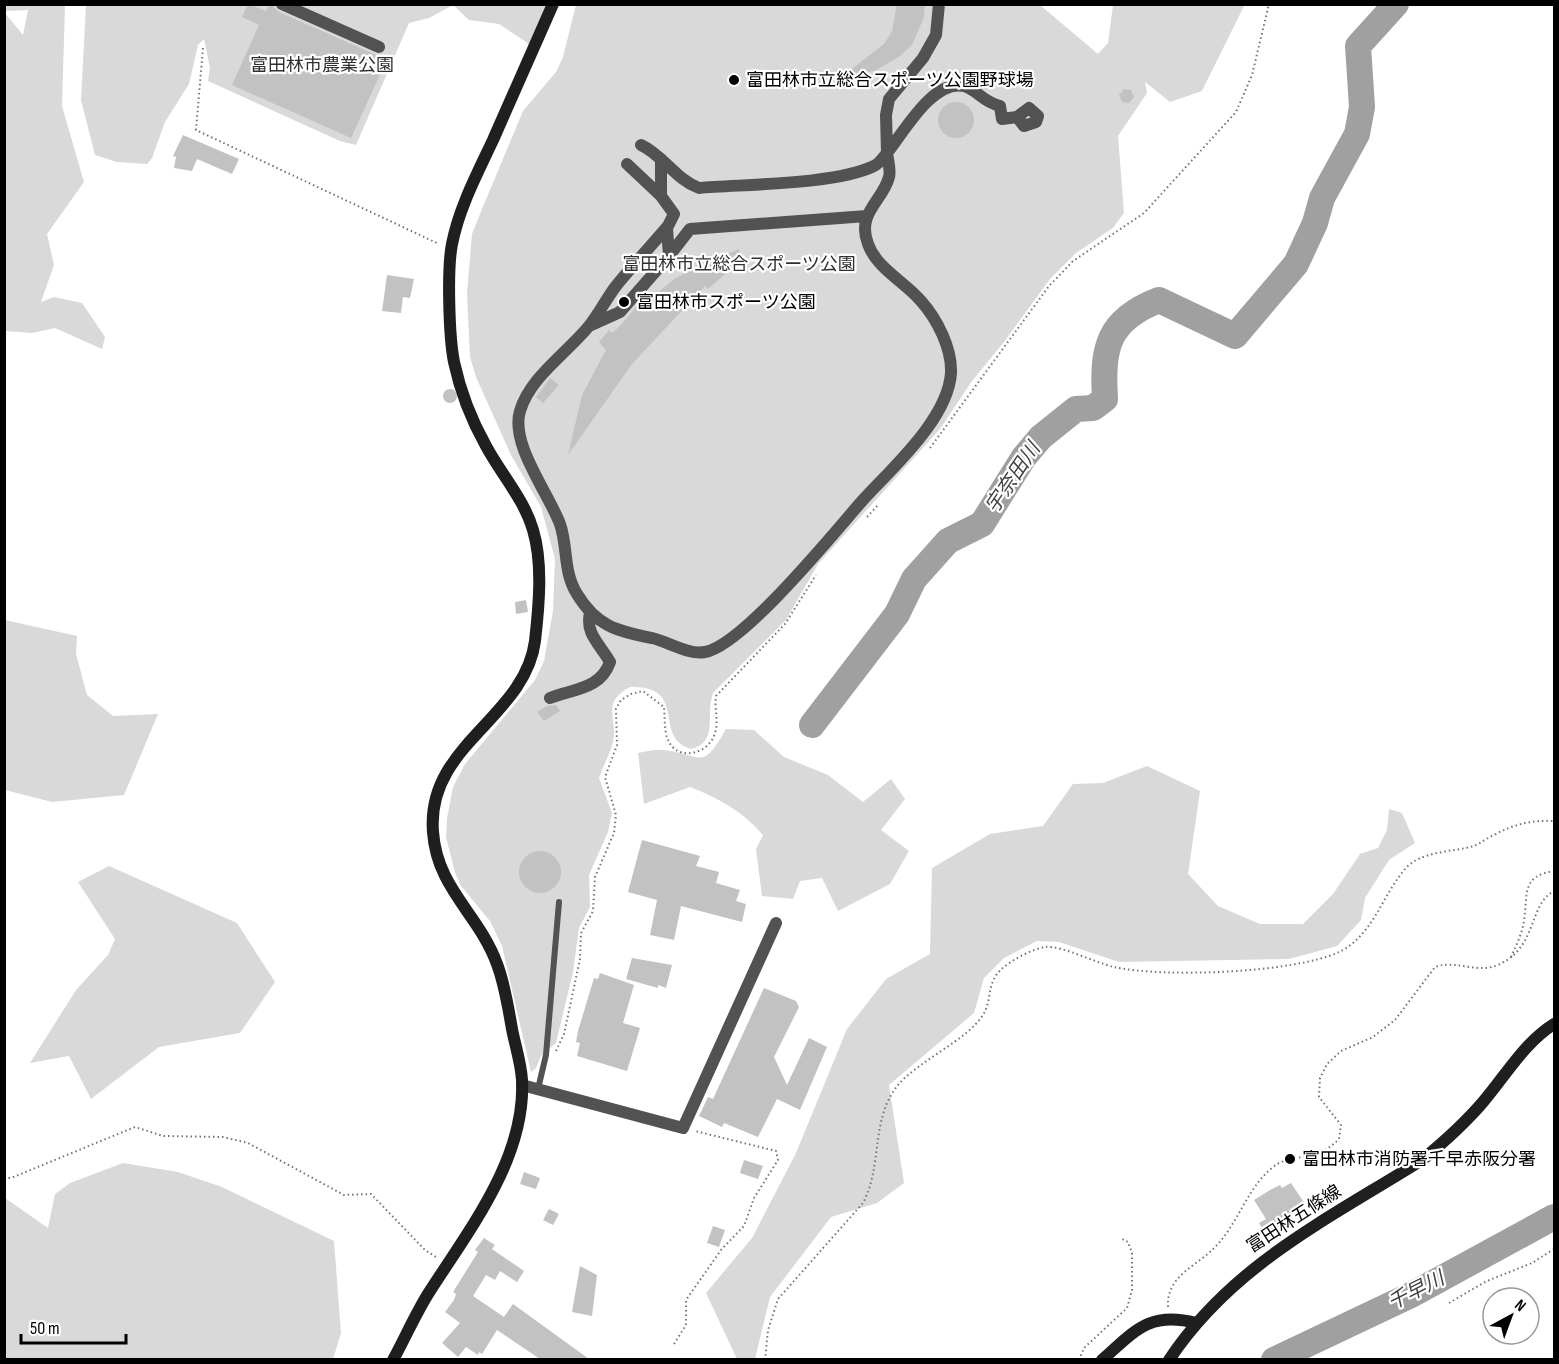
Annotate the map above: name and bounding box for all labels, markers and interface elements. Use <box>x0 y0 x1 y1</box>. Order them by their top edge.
park label: 富田林市農業公園 <box>250 55 394 76</box>
place label: 富田林市立総合スポーツ公園野球場 <box>746 70 1034 91</box>
marker: 富田林市立総合スポーツ公園野球場 <box>727 73 741 87</box>
park label: 富田林市立総合スポーツ公園 <box>622 254 856 275</box>
place label: 富田林市スポーツ公園 <box>636 292 816 313</box>
marker: 富田林市スポーツ公園 <box>617 295 631 309</box>
water label: 宇奈田川 <box>981 436 1046 518</box>
place label: 富田林市消防署千早赤阪分署 <box>1302 1149 1536 1170</box>
marker: 富田林市消防署千早赤阪分署 <box>1283 1152 1297 1166</box>
street label: 富田林五條線 <box>1243 1181 1345 1257</box>
water label: 千早川 <box>1384 1266 1450 1315</box>
north arrow <box>1481 1286 1541 1346</box>
text: N <box>1510 1296 1529 1316</box>
scale bar <box>21 1307 126 1345</box>
text: 50 m <box>30 1318 60 1339</box>

